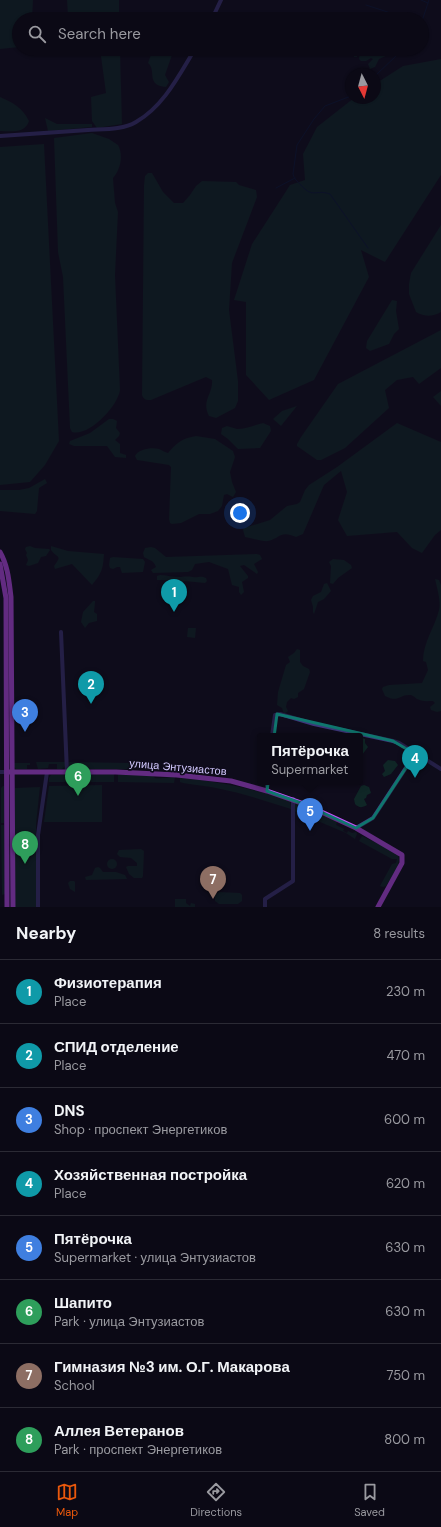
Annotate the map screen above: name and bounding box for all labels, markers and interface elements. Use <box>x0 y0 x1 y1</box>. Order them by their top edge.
search box <box>12 12 429 56</box>
icon: search <box>26 23 48 45</box>
text: Search here <box>58 24 141 44</box>
north arrow <box>345 68 381 104</box>
your location <box>230 503 250 523</box>
pin: 1 <box>161 579 187 612</box>
pin: 2 <box>78 671 104 704</box>
pin: 3 <box>12 699 38 732</box>
popup <box>257 733 363 785</box>
text: Пятёрочка <box>271 741 349 761</box>
pin: 4 <box>402 745 428 778</box>
street label: улица Энтузиастов <box>129 756 227 778</box>
text: Supermarket <box>271 761 348 778</box>
pin: 6 <box>65 763 91 796</box>
pin: 5 <box>297 798 323 831</box>
pin: 8 <box>12 831 38 864</box>
pin: 7 <box>200 866 226 899</box>
text: Nearby <box>16 922 76 944</box>
text: 8 results <box>373 925 425 942</box>
text: Физиотерапия <box>54 973 162 993</box>
text: 1 <box>27 983 31 1000</box>
text: 230 m <box>386 983 425 1000</box>
text: Place <box>54 993 86 1010</box>
text: СПИД отделение <box>54 1037 179 1057</box>
text: 2 <box>25 1047 33 1064</box>
text: 470 m <box>386 1047 425 1064</box>
text: Place <box>54 1057 86 1074</box>
text: DNS <box>54 1101 85 1121</box>
text: 3 <box>25 1111 33 1128</box>
text: 600 m <box>384 1111 425 1128</box>
text: Shop · проспект Энергетиков <box>54 1121 227 1138</box>
text: Хозяйственная постройка <box>54 1165 247 1185</box>
text: 4 <box>25 1175 33 1192</box>
text: 620 m <box>386 1175 425 1192</box>
text: Place <box>54 1185 86 1202</box>
text: Пятёрочка <box>54 1229 132 1249</box>
text: 5 <box>25 1239 33 1256</box>
text: 630 m <box>385 1239 425 1256</box>
text: Supermarket · улица Энтузиастов <box>54 1249 256 1266</box>
text: Шапито <box>54 1293 112 1313</box>
text: 6 <box>25 1303 33 1320</box>
text: 630 m <box>385 1303 425 1320</box>
text: Park · улица Энтузиастов <box>54 1313 204 1330</box>
text: Гимназия №3 им. О.Г. Макарова <box>54 1357 290 1377</box>
text: 7 <box>26 1367 32 1384</box>
text: 750 m <box>387 1367 425 1384</box>
text: School <box>54 1377 95 1394</box>
text: Аллея Ветеранов <box>54 1421 184 1441</box>
text: 8 <box>25 1431 33 1448</box>
text: 800 m <box>384 1431 425 1448</box>
text: Park · проспект Энергетиков <box>54 1441 222 1458</box>
tab: Map <box>56 1481 78 1519</box>
tab: Directions <box>190 1481 242 1519</box>
tab: Saved <box>354 1481 385 1519</box>

